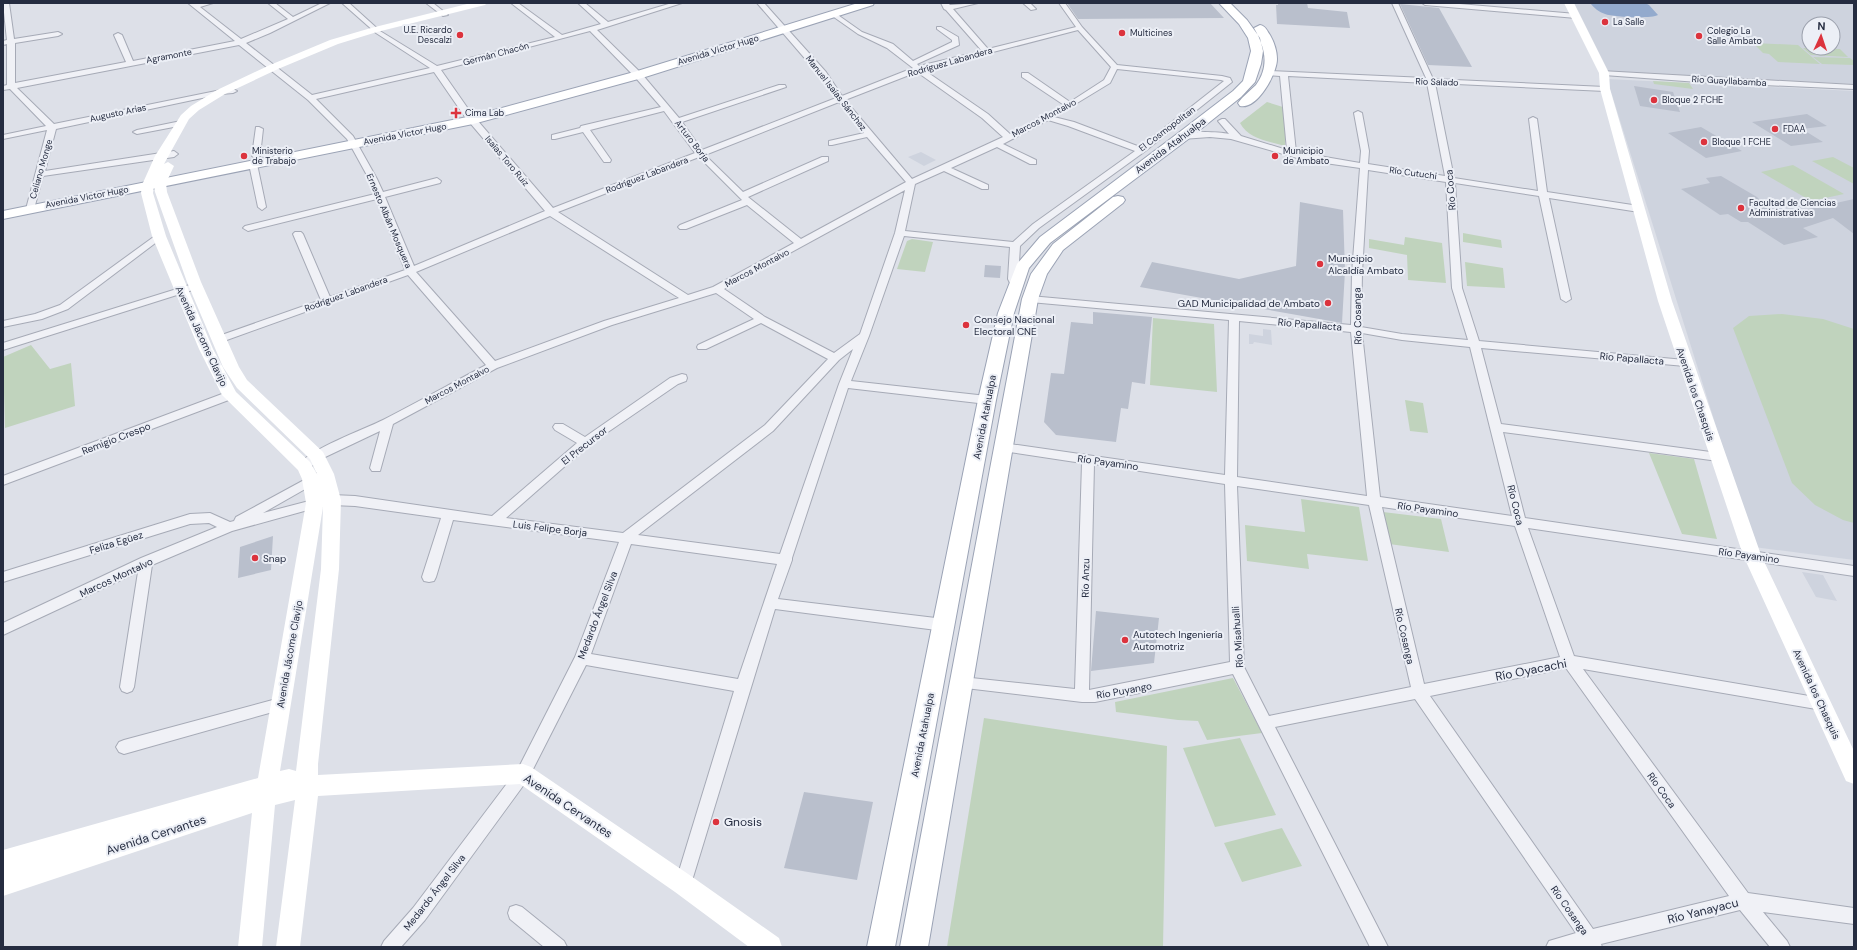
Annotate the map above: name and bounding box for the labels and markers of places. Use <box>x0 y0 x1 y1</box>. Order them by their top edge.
place label: La Salle <box>1613 16 1644 28</box>
marker: La Salle <box>1600 17 1610 27</box>
place label: U.E. Ricardo Descalzi <box>404 24 452 46</box>
place label: Colegio La Salle Ambato <box>1707 25 1762 47</box>
place label: Multicines <box>1130 27 1173 39</box>
marker: Multicines <box>1117 28 1127 38</box>
marker: U.E. Ricardo Descalzi <box>455 30 465 40</box>
marker: Colegio La Salle Ambato <box>1694 31 1704 41</box>
place label: Bloque 2 FCHE <box>1662 94 1723 106</box>
marker: Bloque 2 FCHE <box>1649 95 1659 105</box>
marker: Cima Lab <box>450 107 462 119</box>
place label: Cima Lab <box>465 107 505 119</box>
place label: FDAA <box>1783 123 1806 135</box>
marker: FDAA <box>1770 124 1780 134</box>
place label: Bloque 1 FCHE <box>1712 136 1771 148</box>
marker: Bloque 1 FCHE <box>1699 137 1709 147</box>
place label: Ministerio de Trabajo <box>252 145 296 167</box>
place label: Municipio de Ambato <box>1283 145 1329 167</box>
marker: Ministerio de Trabajo <box>239 151 249 161</box>
marker: Municipio de Ambato <box>1270 151 1280 161</box>
place label: Facultad de Ciencias Administrativas <box>1749 197 1836 219</box>
marker: Facultad de Ciencias Administrativas <box>1736 203 1746 213</box>
place label: Municipio Alcaldía Ambato <box>1328 252 1404 277</box>
marker: Municipio Alcaldía Ambato <box>1315 259 1325 269</box>
place label: GAD Municipalidad de Ambato <box>1177 297 1320 310</box>
marker: GAD Municipalidad de Ambato <box>1323 298 1333 308</box>
place label: Consejo Nacional Electoral CNE <box>974 313 1054 338</box>
marker: Consejo Nacional Electoral CNE <box>961 320 971 330</box>
place label: Snap <box>263 552 286 565</box>
marker: Snap <box>250 553 260 563</box>
place label: Autotech Ingeniería Automotriz <box>1133 628 1223 653</box>
marker: Autotech Ingeniería Automotriz <box>1120 635 1130 645</box>
place label: Gnosis <box>724 814 762 830</box>
marker: Gnosis <box>711 817 721 827</box>

